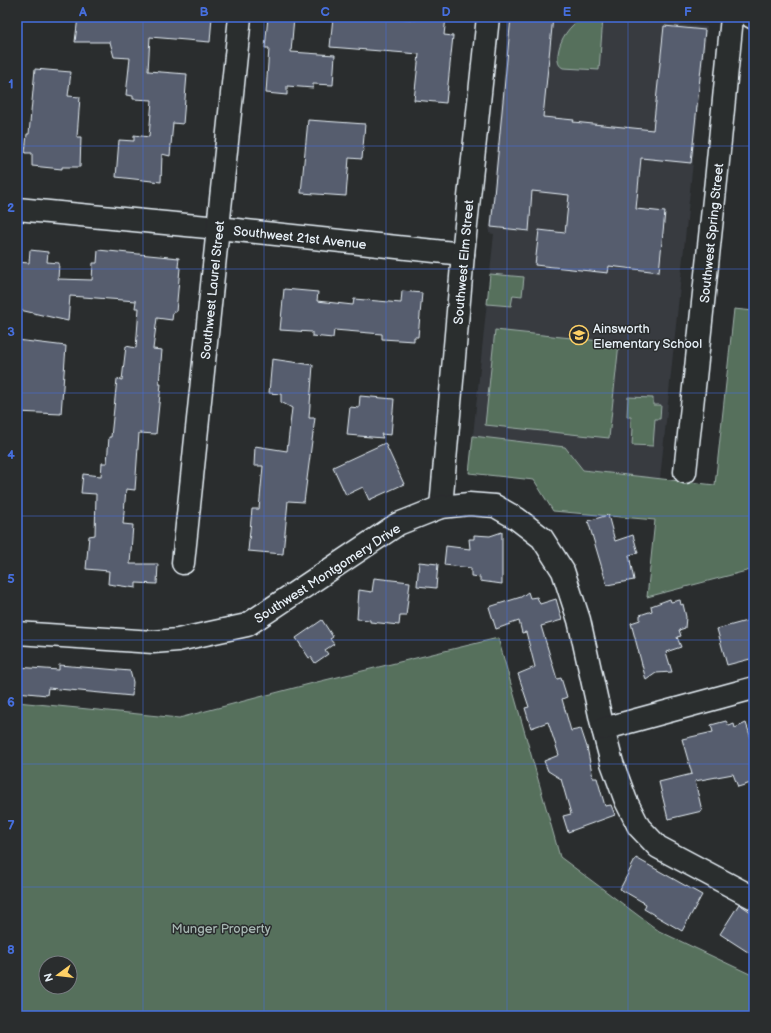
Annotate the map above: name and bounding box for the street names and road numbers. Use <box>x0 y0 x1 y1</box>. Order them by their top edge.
street label: Southwest Spring Street <box>697 162 727 304</box>
street label: Southwest Elm Street <box>451 199 477 325</box>
street label: Southwest Laurel Street <box>198 220 228 360</box>
street label: Southwest 21st Avenue <box>233 223 368 253</box>
street label: Southwest Montgomery Drive <box>251 520 404 627</box>

